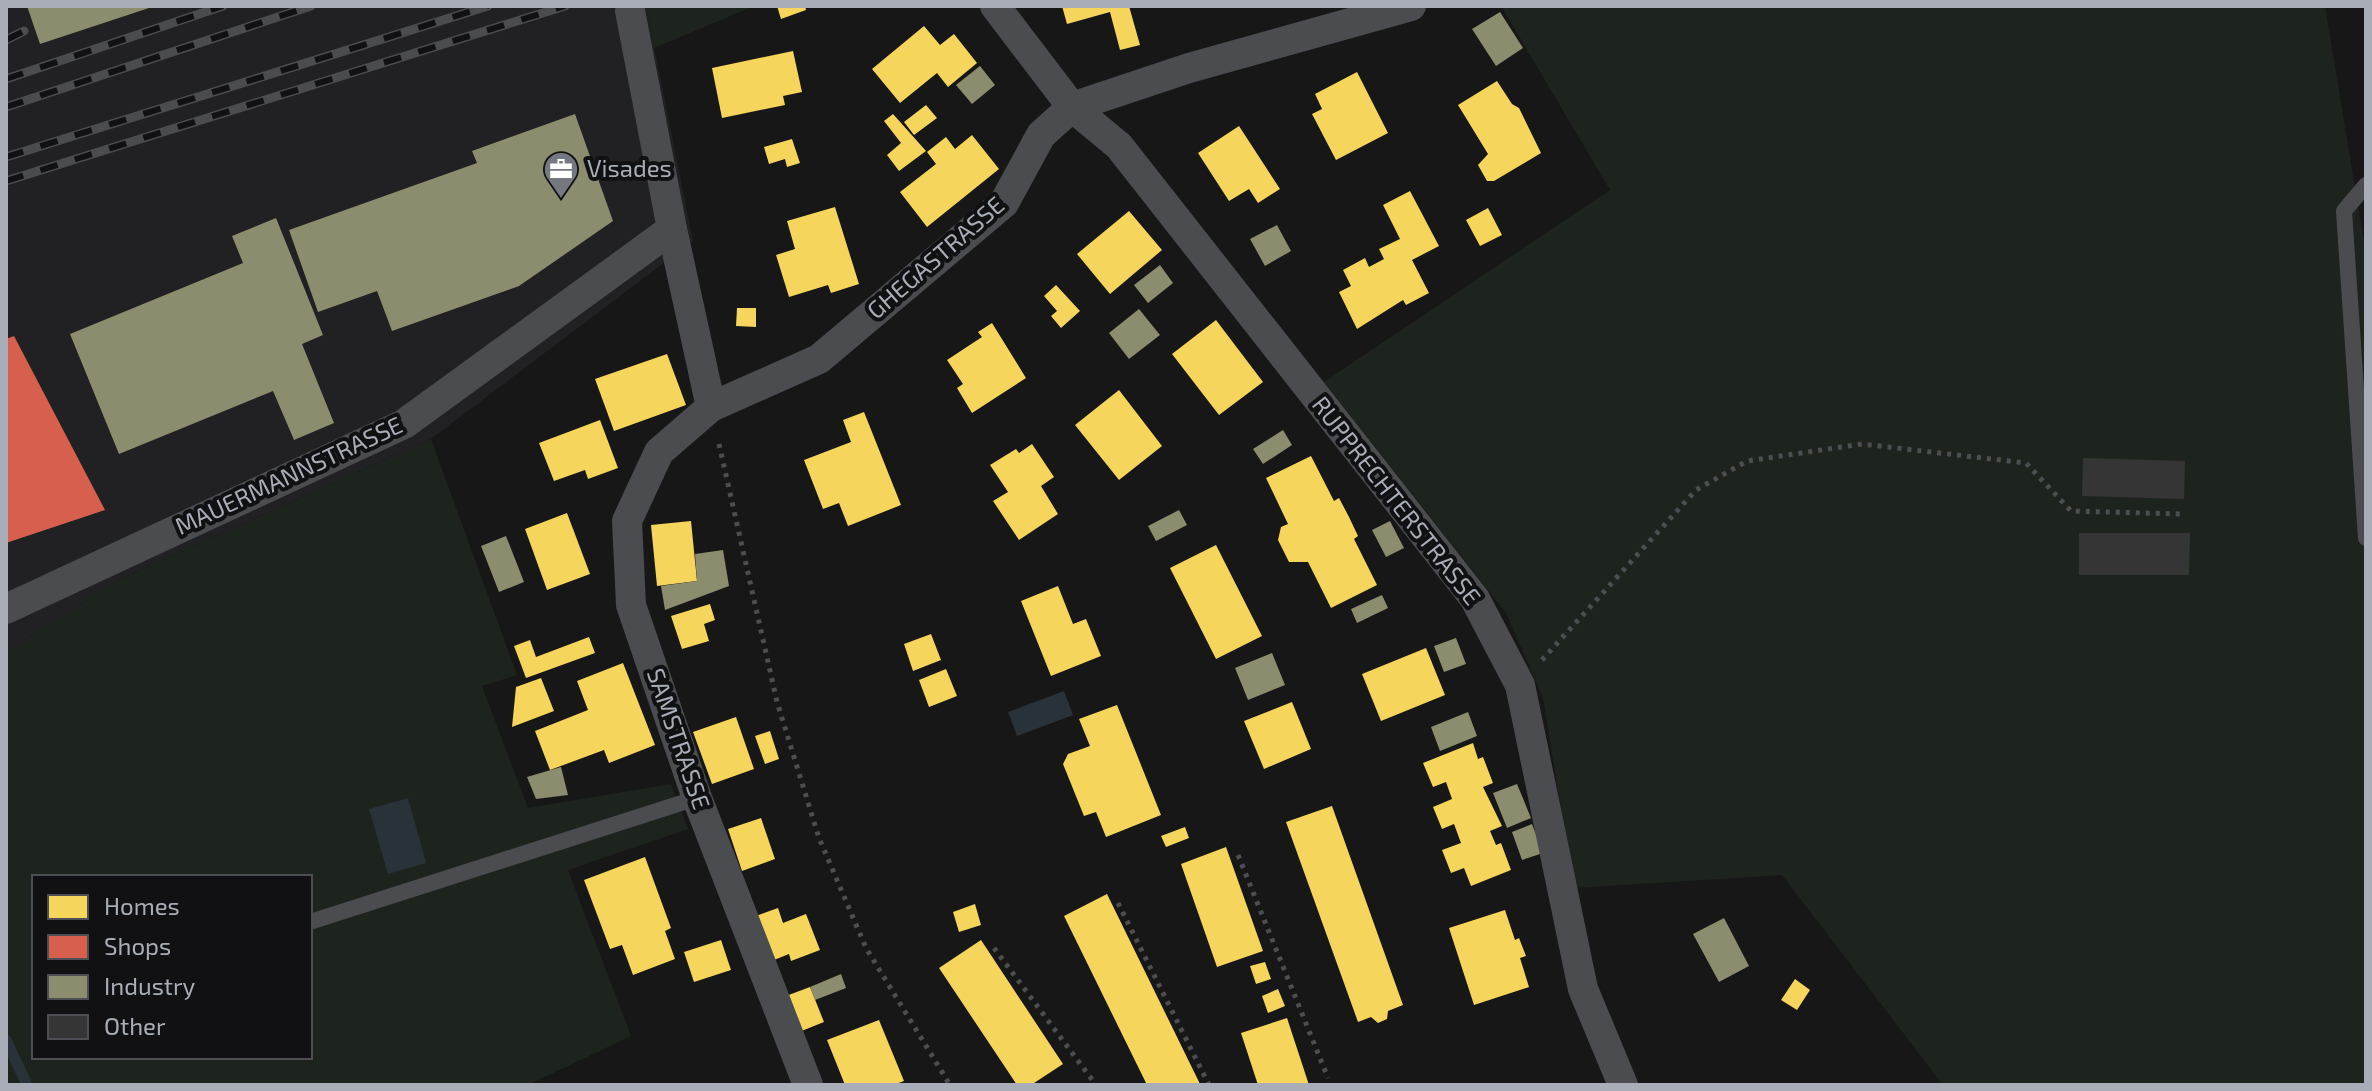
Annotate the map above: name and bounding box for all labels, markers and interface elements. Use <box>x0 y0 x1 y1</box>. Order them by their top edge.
office icon: Visades <box>542 150 580 200</box>
place label: Visades <box>587 153 672 182</box>
street label: GHEGASTRASSE <box>861 190 1009 324</box>
street label: RUPPRECHTERSTRASSE <box>1307 390 1488 610</box>
street label: MAUERMANNSTRASSE <box>170 409 407 540</box>
street label: SAMSTRASSE <box>642 664 717 813</box>
legend <box>32 875 312 1059</box>
text: Homes <box>104 891 180 920</box>
text: Shops <box>104 931 171 960</box>
text: Industry <box>104 971 196 1000</box>
text: Other <box>104 1011 166 1040</box>

